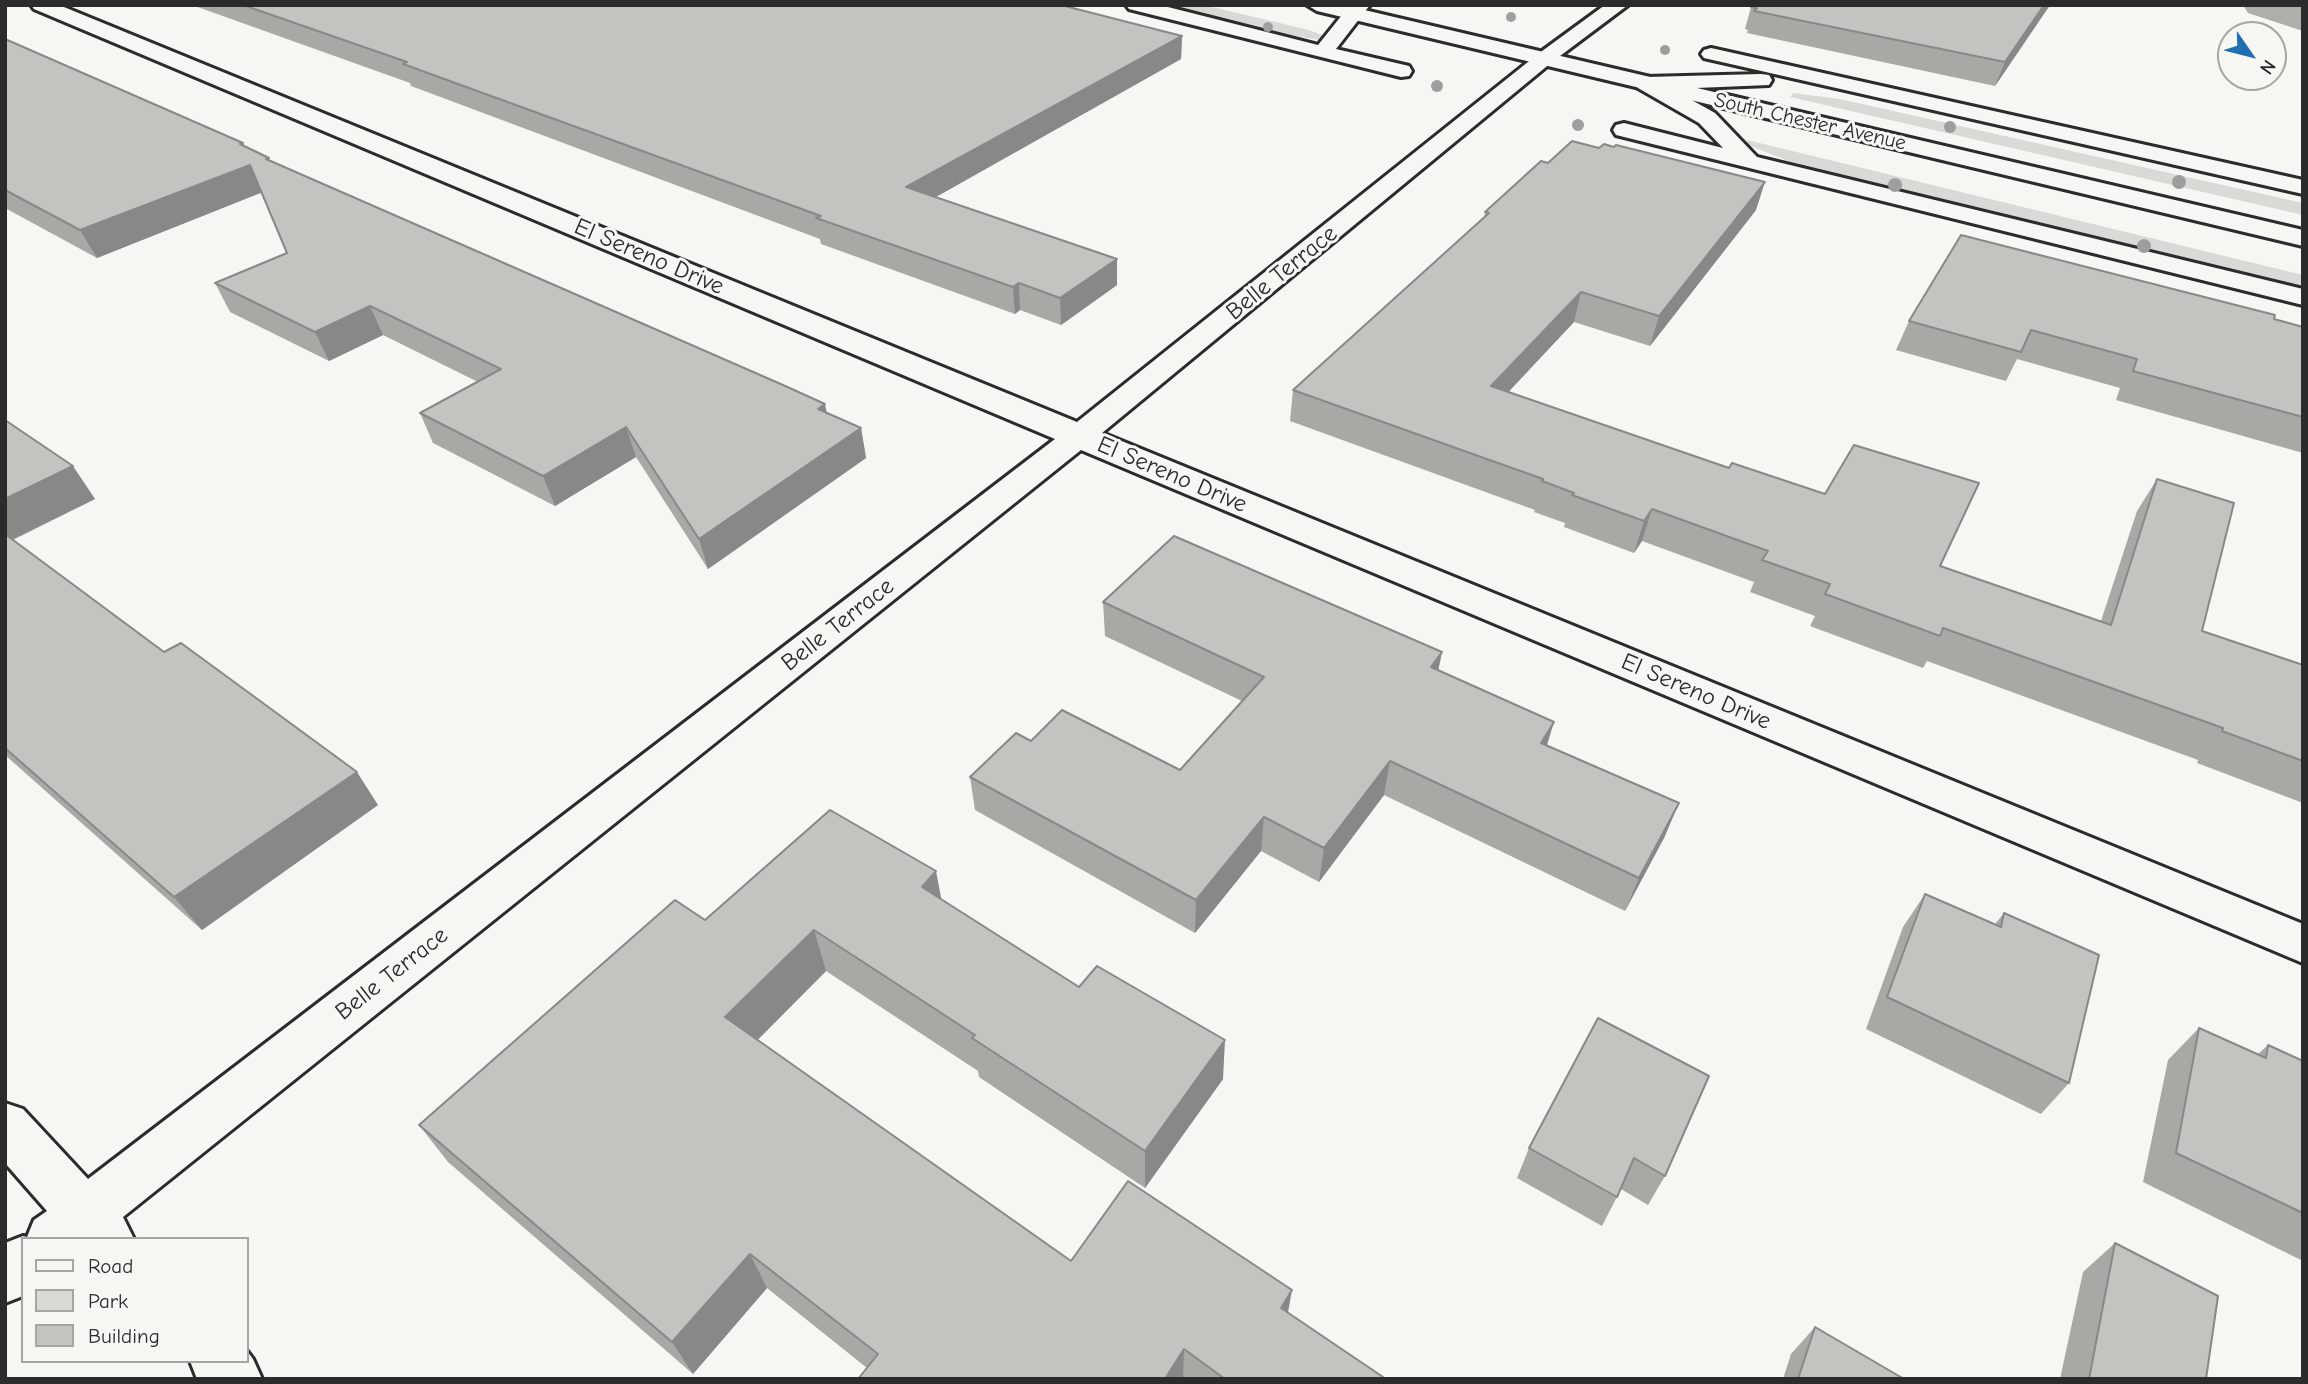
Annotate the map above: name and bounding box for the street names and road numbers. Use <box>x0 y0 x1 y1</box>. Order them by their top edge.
street label: South Chester Avenue <box>1712 88 1908 156</box>
street label: El Sereno Drive <box>570 213 728 301</box>
street label: Belle Terrace <box>1221 219 1343 327</box>
street label: El Sereno Drive <box>1093 431 1251 519</box>
street label: Belle Terrace <box>776 572 900 678</box>
street label: El Sereno Drive <box>1617 648 1775 736</box>
street label: Belle Terrace <box>330 921 454 1027</box>

